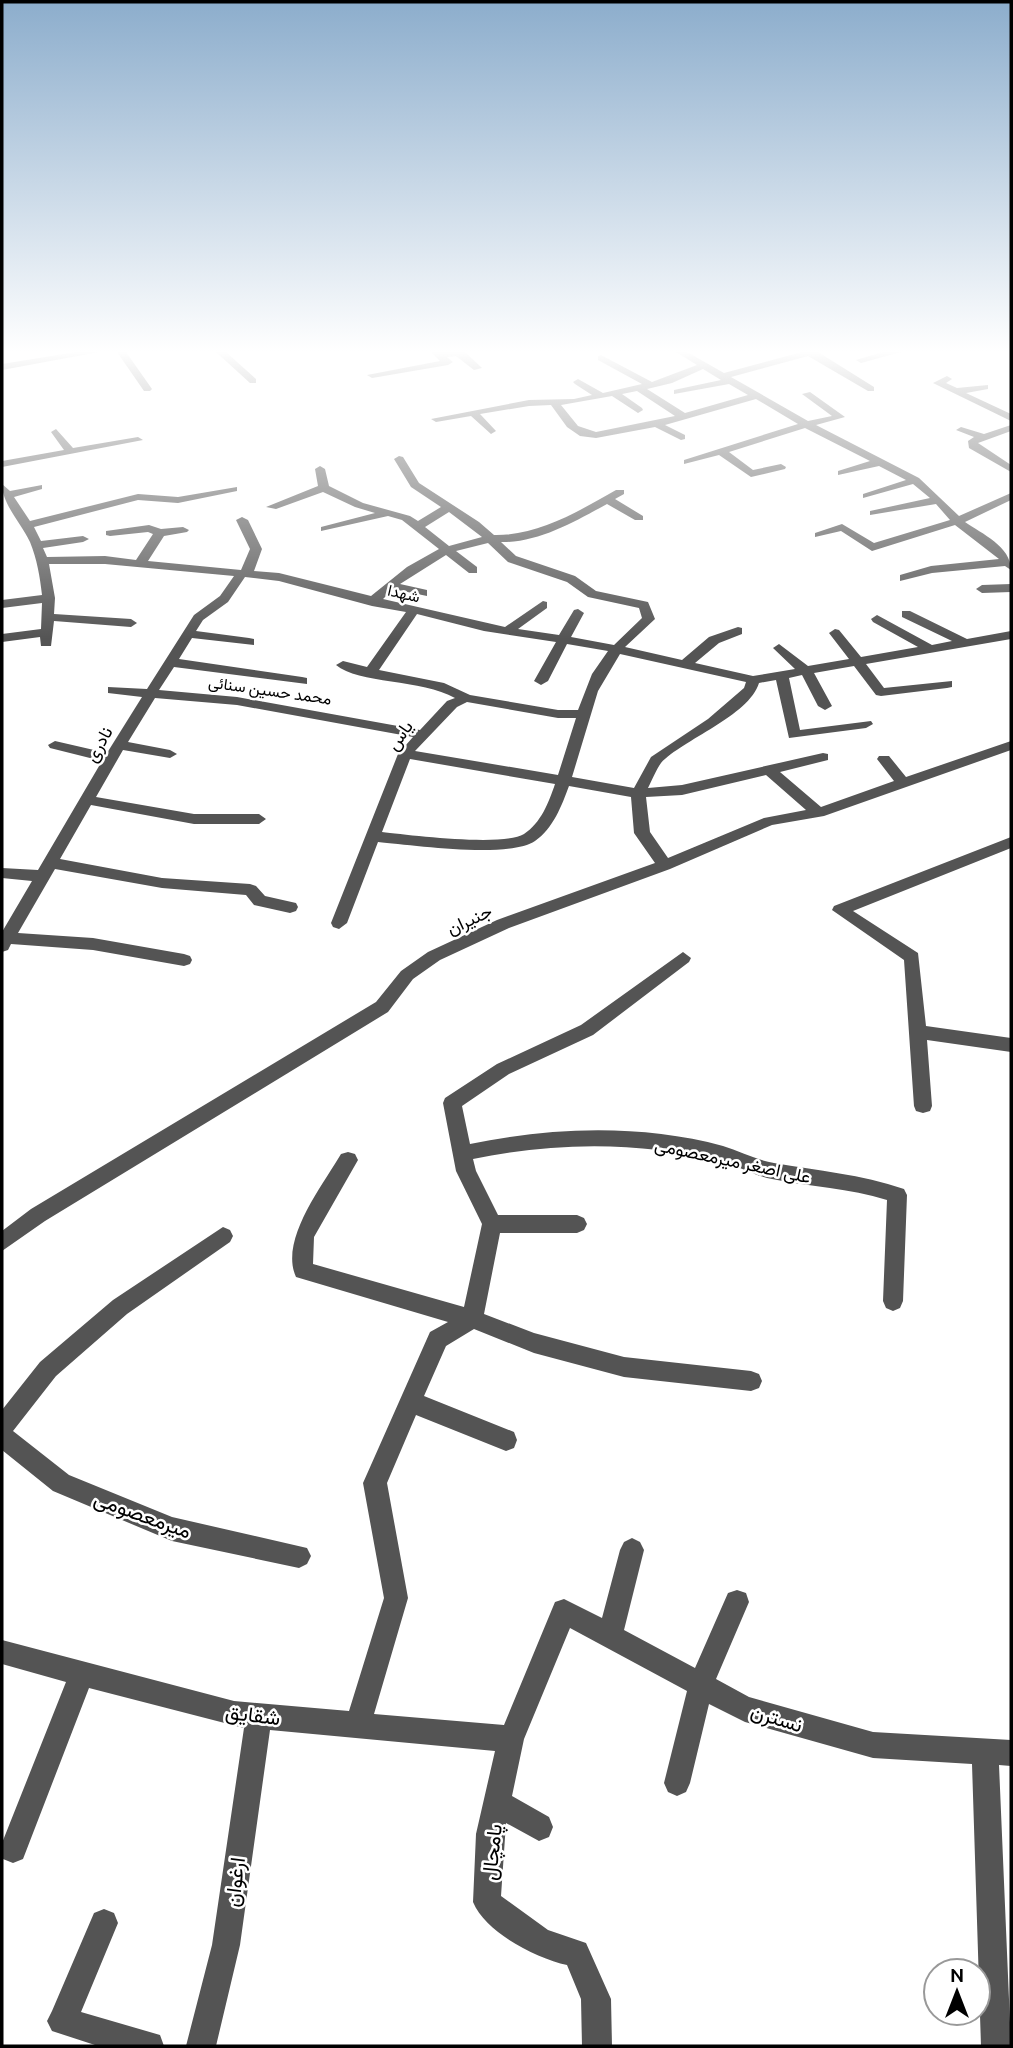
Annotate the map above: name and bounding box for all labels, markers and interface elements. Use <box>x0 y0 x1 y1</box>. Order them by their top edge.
street label: شهدا <box>386 581 422 607</box>
street label: محمد حسین سنائی <box>207 672 333 710</box>
street label: یاس <box>382 716 418 755</box>
street label: نادری <box>80 723 118 766</box>
street label: جنیران <box>443 900 496 940</box>
street label: علی اصغر میرمعصومی <box>653 1134 813 1188</box>
street label: میرمعصومی <box>90 1485 195 1545</box>
street label: نسترن <box>748 1698 806 1738</box>
street label: شقایق <box>224 1699 282 1730</box>
street label: پامچال <box>476 1823 509 1882</box>
street label: ارغوان <box>219 1856 251 1908</box>
north arrow <box>922 1957 992 2027</box>
text: N <box>950 1964 964 1986</box>

